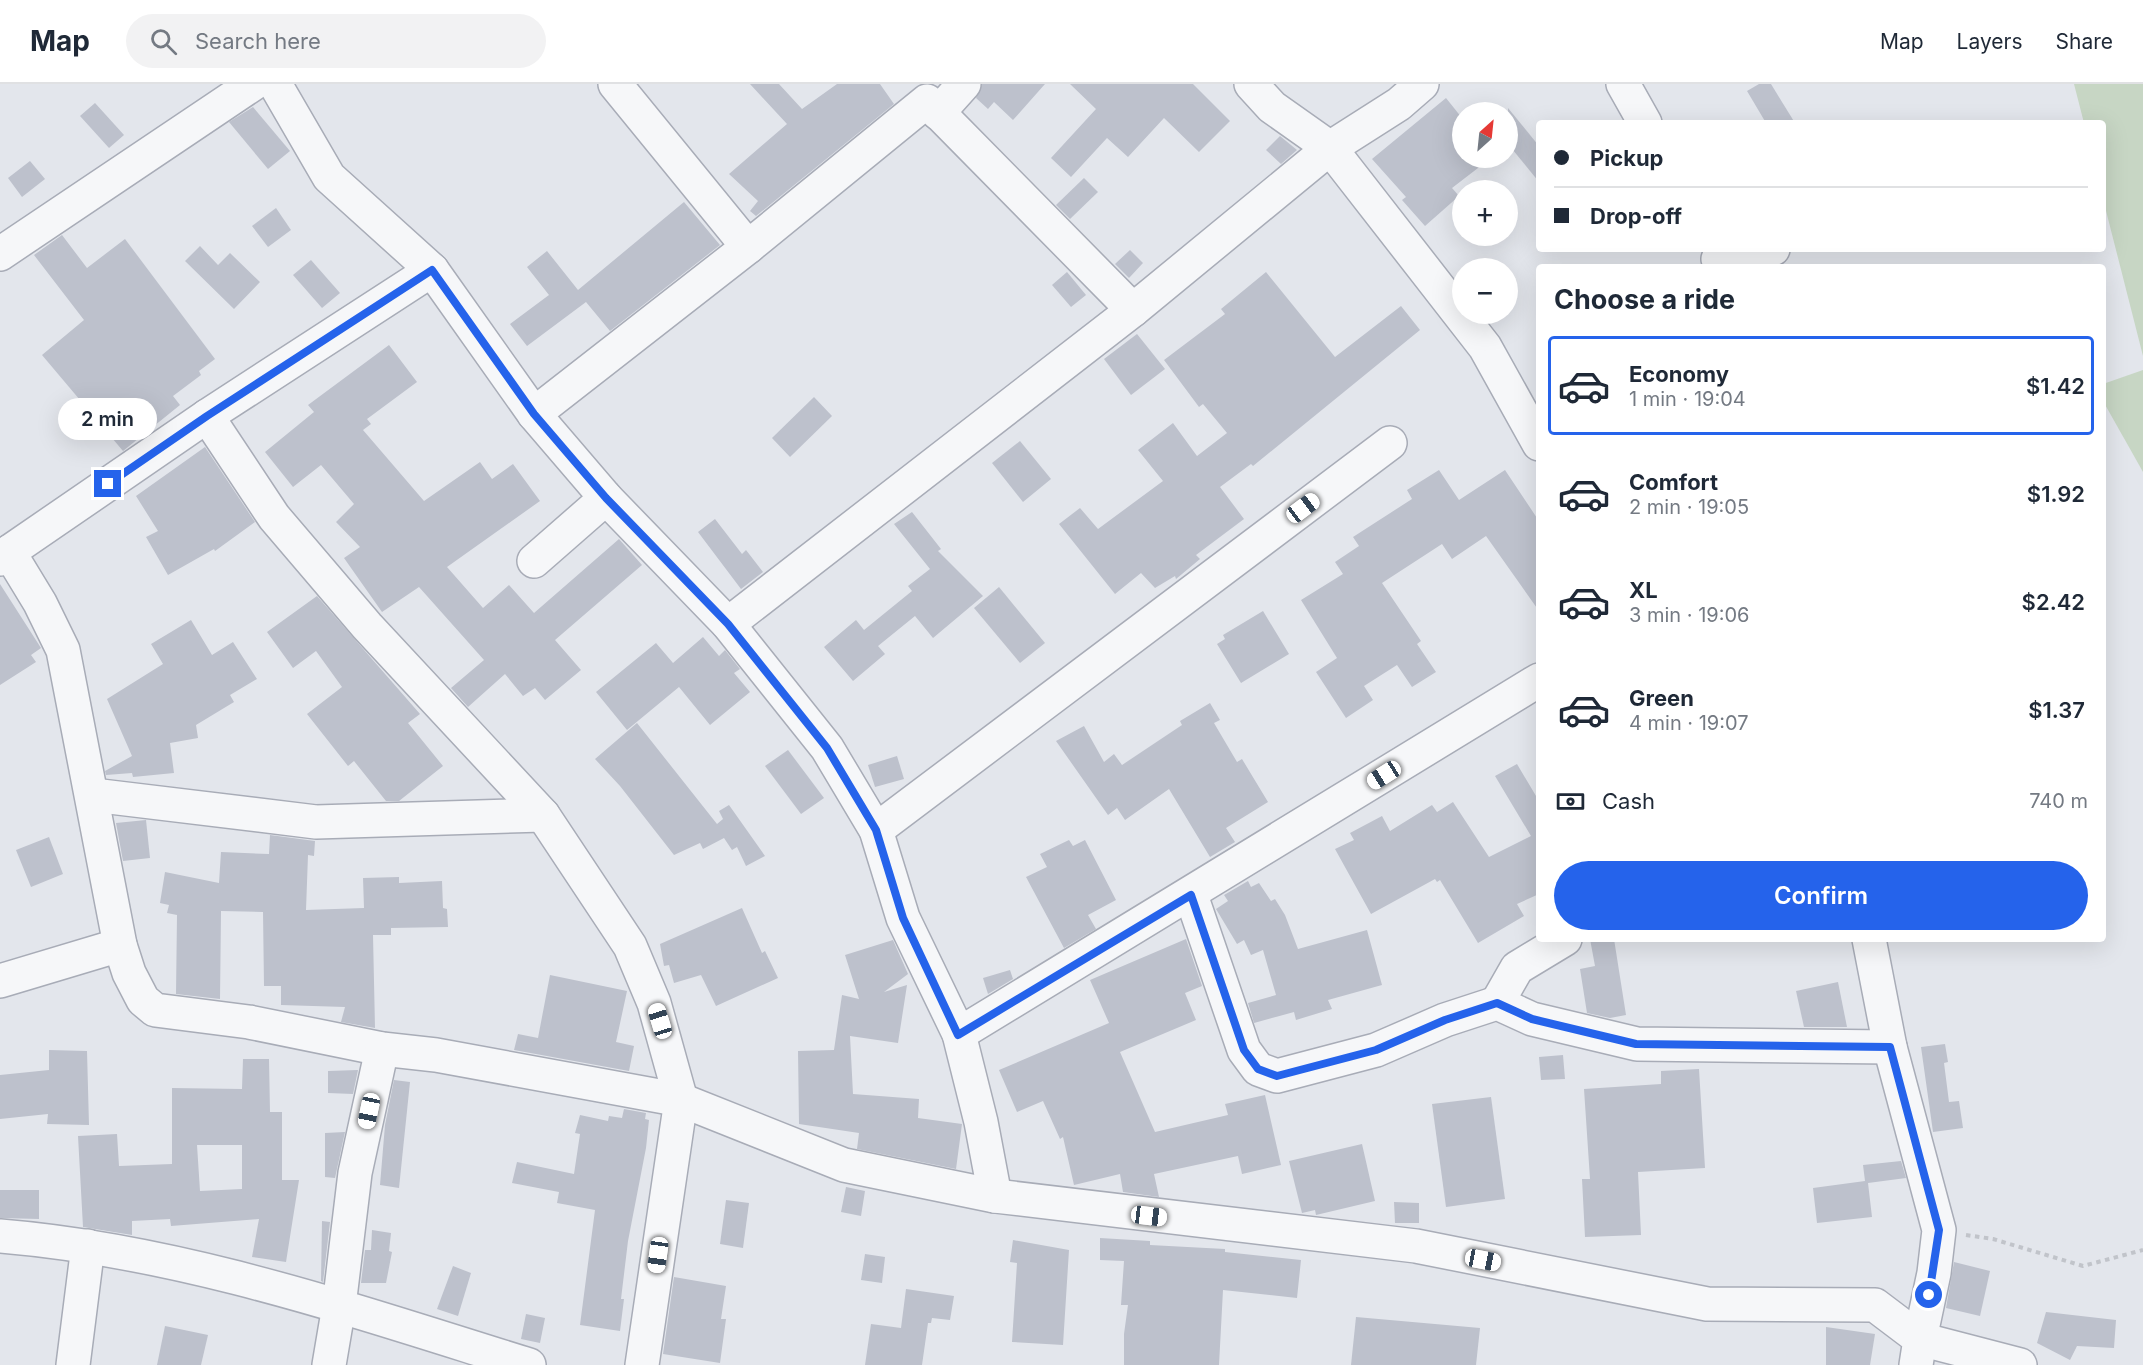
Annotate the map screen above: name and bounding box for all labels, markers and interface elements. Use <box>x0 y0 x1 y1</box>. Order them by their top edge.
search box <box>126 14 546 68</box>
text: Map <box>30 24 90 58</box>
icon: search <box>147 25 180 58</box>
text: Search here <box>195 28 321 54</box>
text: Map <box>1880 29 1924 54</box>
text: Layers <box>1957 29 2023 54</box>
text: Share <box>2056 29 2113 54</box>
north arrow <box>1452 102 1518 168</box>
map controls <box>1452 102 1518 324</box>
text: Pickup <box>1590 145 1664 171</box>
button: + <box>1452 180 1518 246</box>
text: Drop-off <box>1590 203 1682 229</box>
button: − <box>1452 258 1518 324</box>
text: Choose a ride <box>1554 283 1735 316</box>
icon: car <box>1557 359 1611 413</box>
text: Economy <box>1629 361 1729 387</box>
text: $1.42 <box>2026 373 2085 399</box>
text: 1 min · 19:04 <box>1629 387 1746 411</box>
callout: 2 min <box>58 397 158 439</box>
text: 2 min <box>81 407 134 431</box>
icon: car <box>1557 467 1611 521</box>
text: Comfort <box>1629 469 1718 495</box>
route end <box>94 470 121 497</box>
text: $1.92 <box>2027 481 2085 507</box>
car <box>1283 490 1323 526</box>
text: 2 min · 19:05 <box>1629 495 1749 519</box>
icon: car <box>1557 575 1611 629</box>
text: XL <box>1629 577 1658 603</box>
text: $2.42 <box>2022 589 2085 615</box>
text: 3 min · 19:06 <box>1629 603 1750 627</box>
icon: car <box>1557 683 1611 737</box>
text: Green <box>1629 685 1694 711</box>
text: $1.37 <box>2028 697 2085 723</box>
text: 4 min · 19:07 <box>1629 711 1749 735</box>
car <box>1364 758 1404 792</box>
icon: cash <box>1554 785 1587 818</box>
text: Cash <box>1602 788 1655 814</box>
text: 740 m <box>2029 789 2088 813</box>
button: Confirm <box>1554 861 2088 930</box>
car <box>646 1001 674 1041</box>
car <box>356 1092 382 1130</box>
car <box>1130 1205 1168 1227</box>
car <box>647 1236 669 1274</box>
car <box>1464 1248 1502 1272</box>
route start <box>1915 1281 1942 1308</box>

